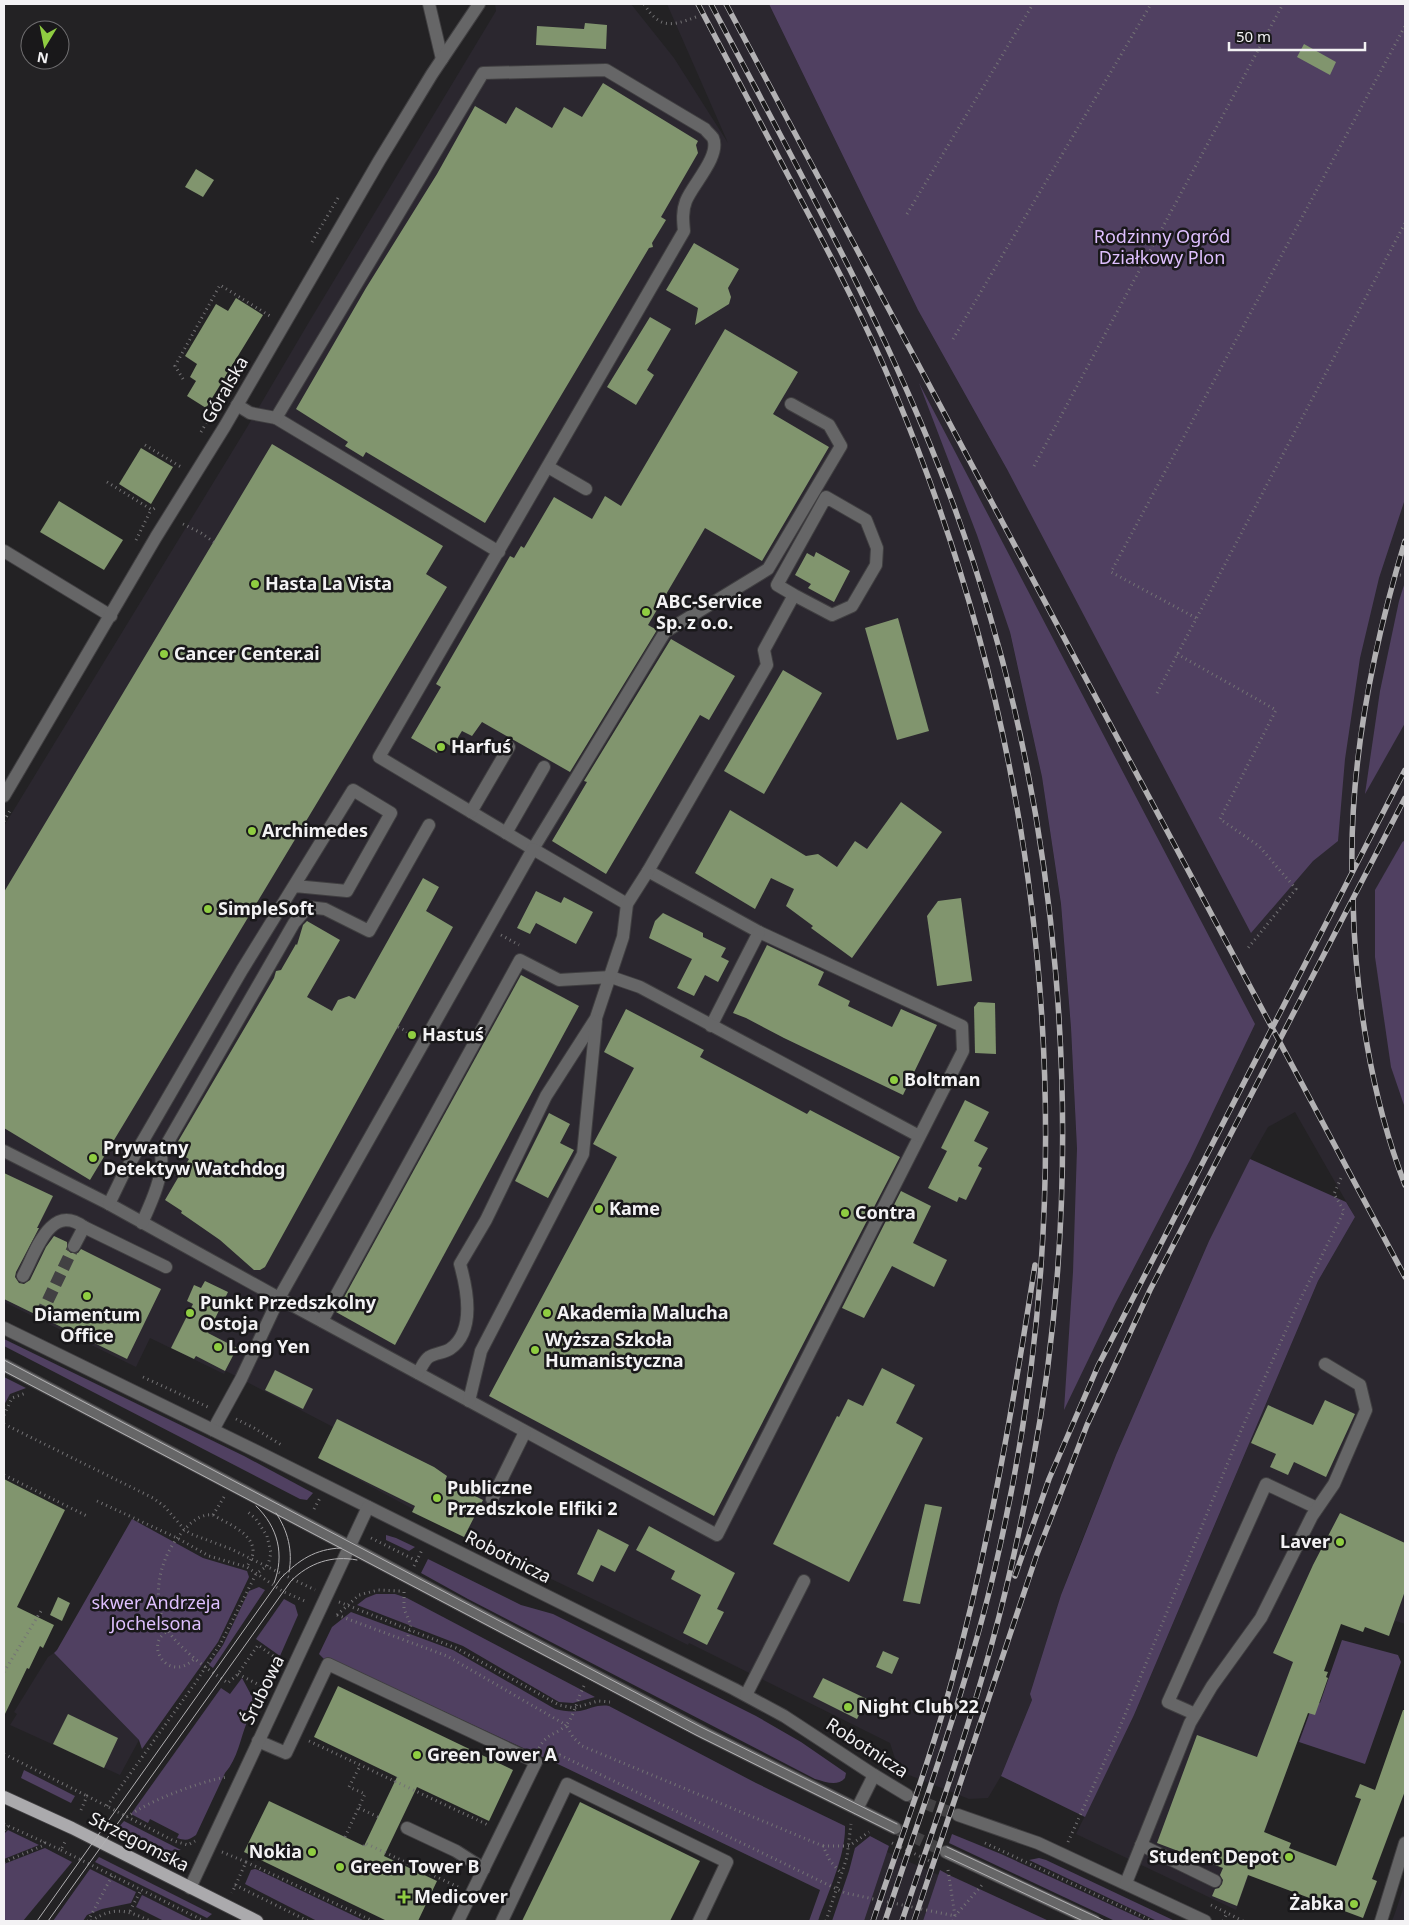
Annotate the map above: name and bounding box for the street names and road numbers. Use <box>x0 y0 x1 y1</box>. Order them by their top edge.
street label: Góralska <box>195 351 253 428</box>
street label: Robotnicza <box>461 1524 556 1588</box>
street label: Śrubowa <box>235 1651 289 1728</box>
street label: Robotnicza <box>822 1712 913 1783</box>
street label: Strzegomska <box>85 1806 194 1877</box>

